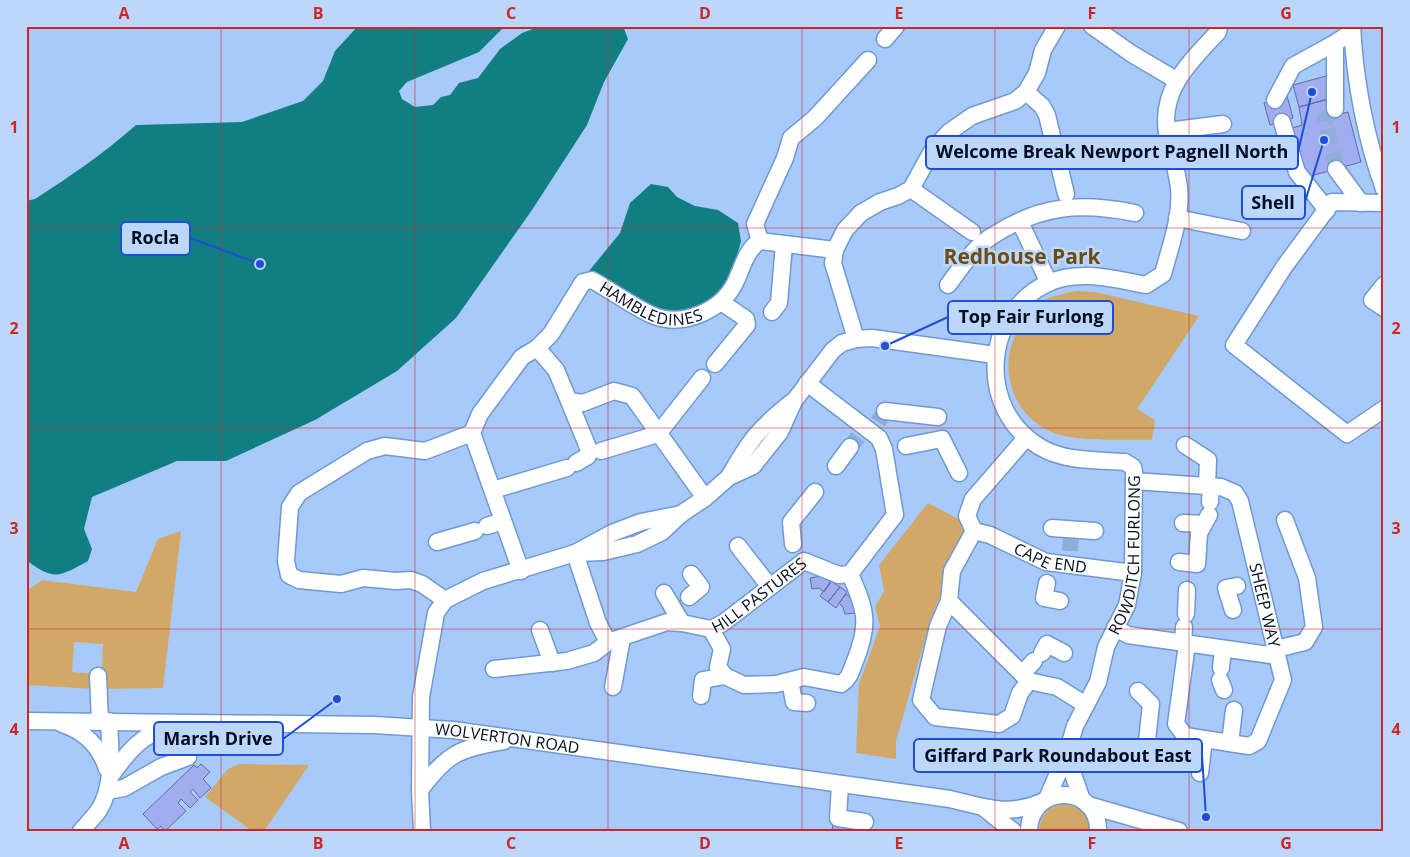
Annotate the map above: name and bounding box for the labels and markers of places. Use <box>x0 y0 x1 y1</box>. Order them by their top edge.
callout: Welcome Break Newport Pagnell North <box>926 136 1298 169</box>
callout: Shell <box>1242 186 1305 219</box>
callout: Rocla <box>121 222 190 255</box>
callout: Top Fair Furlong <box>948 301 1113 334</box>
callout: Marsh Drive <box>154 722 283 755</box>
callout: Giffard Park Roundabout East <box>914 739 1202 772</box>

